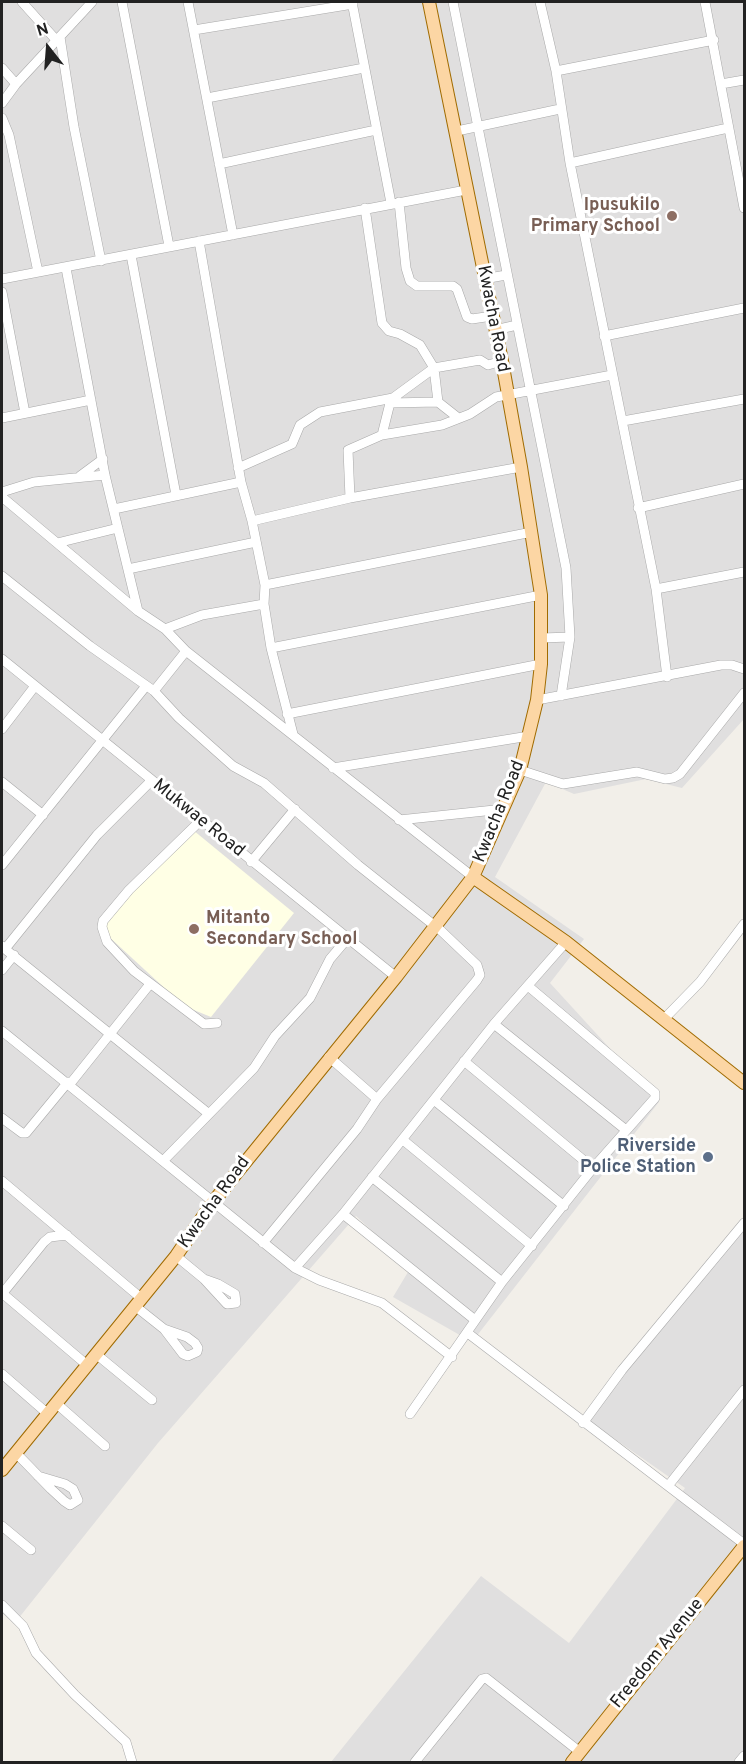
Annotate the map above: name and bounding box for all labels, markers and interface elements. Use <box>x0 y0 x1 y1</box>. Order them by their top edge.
north arrow <box>18 18 78 78</box>
text: N <box>34 20 51 42</box>
place label: Ipusukilo Primary School <box>531 195 660 238</box>
marker: Ipusukilo Primary School <box>665 209 679 223</box>
street label: Kwacha Road <box>471 264 513 374</box>
street label: Kwacha Road <box>470 758 530 866</box>
street label: Mukwae Road <box>148 775 248 863</box>
place label: Mitanto Secondary School <box>206 908 357 950</box>
marker: Mitanto Secondary School <box>187 922 201 936</box>
place label: Riverside Police Station <box>580 1136 696 1178</box>
marker: Riverside Police Station <box>701 1150 715 1164</box>
street label: Kwacha Road <box>174 1153 256 1253</box>
street label: Freedom Avenue <box>607 1595 709 1713</box>

